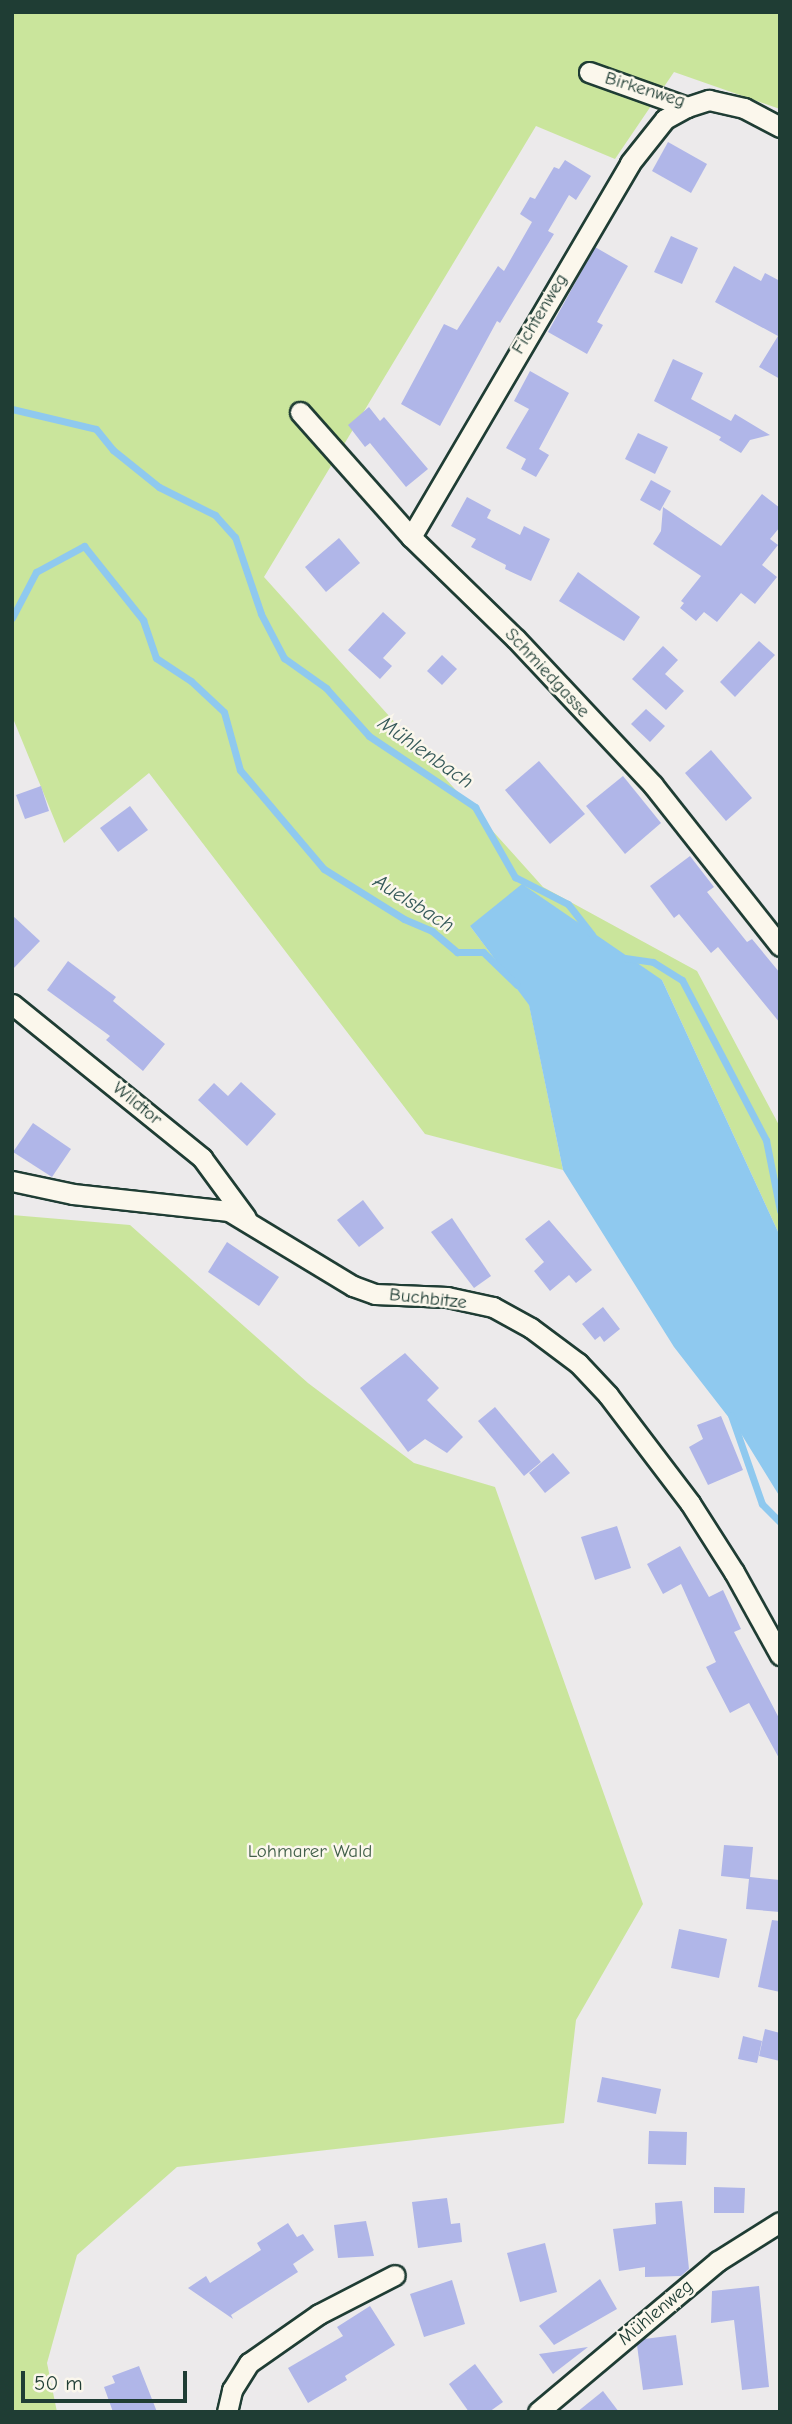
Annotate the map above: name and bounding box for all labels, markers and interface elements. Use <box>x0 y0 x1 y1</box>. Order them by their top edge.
street label: Birkenweg <box>602 67 688 113</box>
street label: Fichtenweg <box>507 269 573 359</box>
street label: Schmiedgasse <box>500 623 594 723</box>
water label: Mühlenbach <box>374 710 478 794</box>
water label: Auelsbach <box>369 868 459 938</box>
street label: Wildtor <box>107 1077 167 1131</box>
street label: Buchbitze <box>388 1284 468 1314</box>
park label: Lohmarer Wald <box>248 1841 372 1863</box>
street label: Mühlenweg <box>614 2275 698 2351</box>
scale bar <box>24 2358 191 2402</box>
text: 50 m <box>34 2371 83 2395</box>

